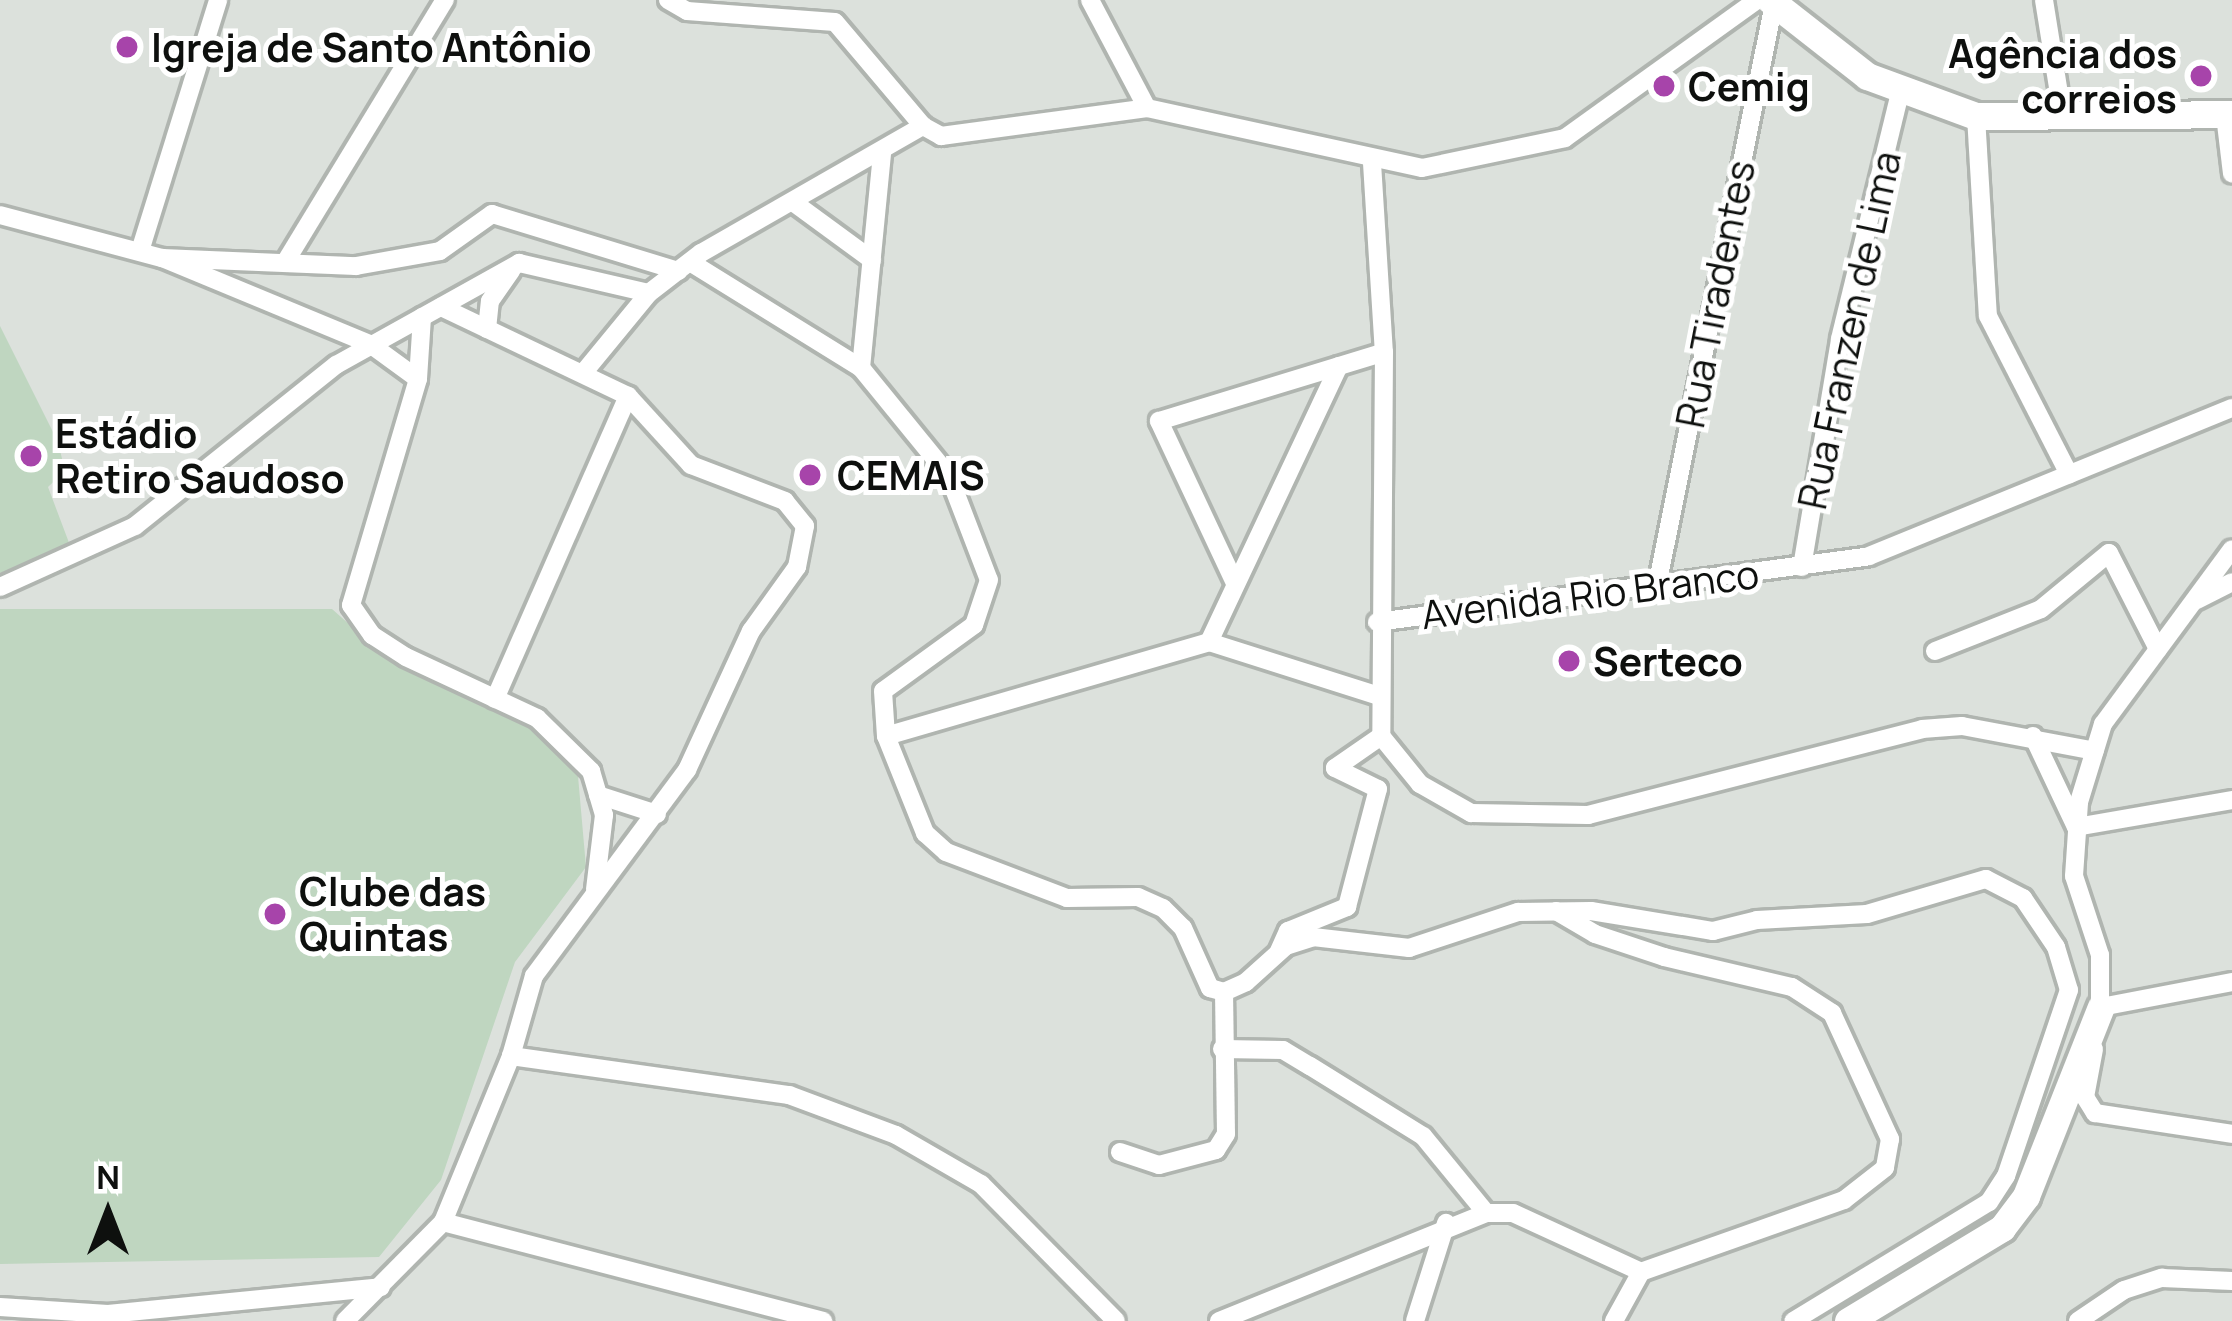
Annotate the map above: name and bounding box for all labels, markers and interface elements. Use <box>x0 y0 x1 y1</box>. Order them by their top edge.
place label: Igreja de Santo Antônio <box>151 24 592 70</box>
place label: Agência dos correios <box>1948 31 2177 122</box>
marker: Igreja de Santo Antônio <box>114 34 140 60</box>
place label: Cemig <box>1688 63 1810 109</box>
marker: Agência dos correios <box>2188 63 2214 89</box>
marker: Cemig <box>1651 73 1677 99</box>
street label: Rua Franzen de Lima <box>1788 147 1910 513</box>
street label: Rua Tiradentes <box>1666 156 1764 432</box>
place label: Estádio Retiro Saudoso <box>55 411 345 502</box>
marker: Estádio Retiro Saudoso <box>18 443 44 469</box>
place label: CEMAIS <box>837 452 985 498</box>
marker: CEMAIS <box>794 459 826 491</box>
street label: Avenida Rio Branco <box>1419 550 1761 638</box>
place label: Serteco <box>1593 638 1743 684</box>
marker: Serteco <box>1556 648 1582 674</box>
place label: Clube das Quintas <box>299 869 486 960</box>
marker: Clube das Quintas <box>262 901 288 927</box>
north arrow <box>48 1153 168 1273</box>
text: N <box>96 1154 120 1199</box>

